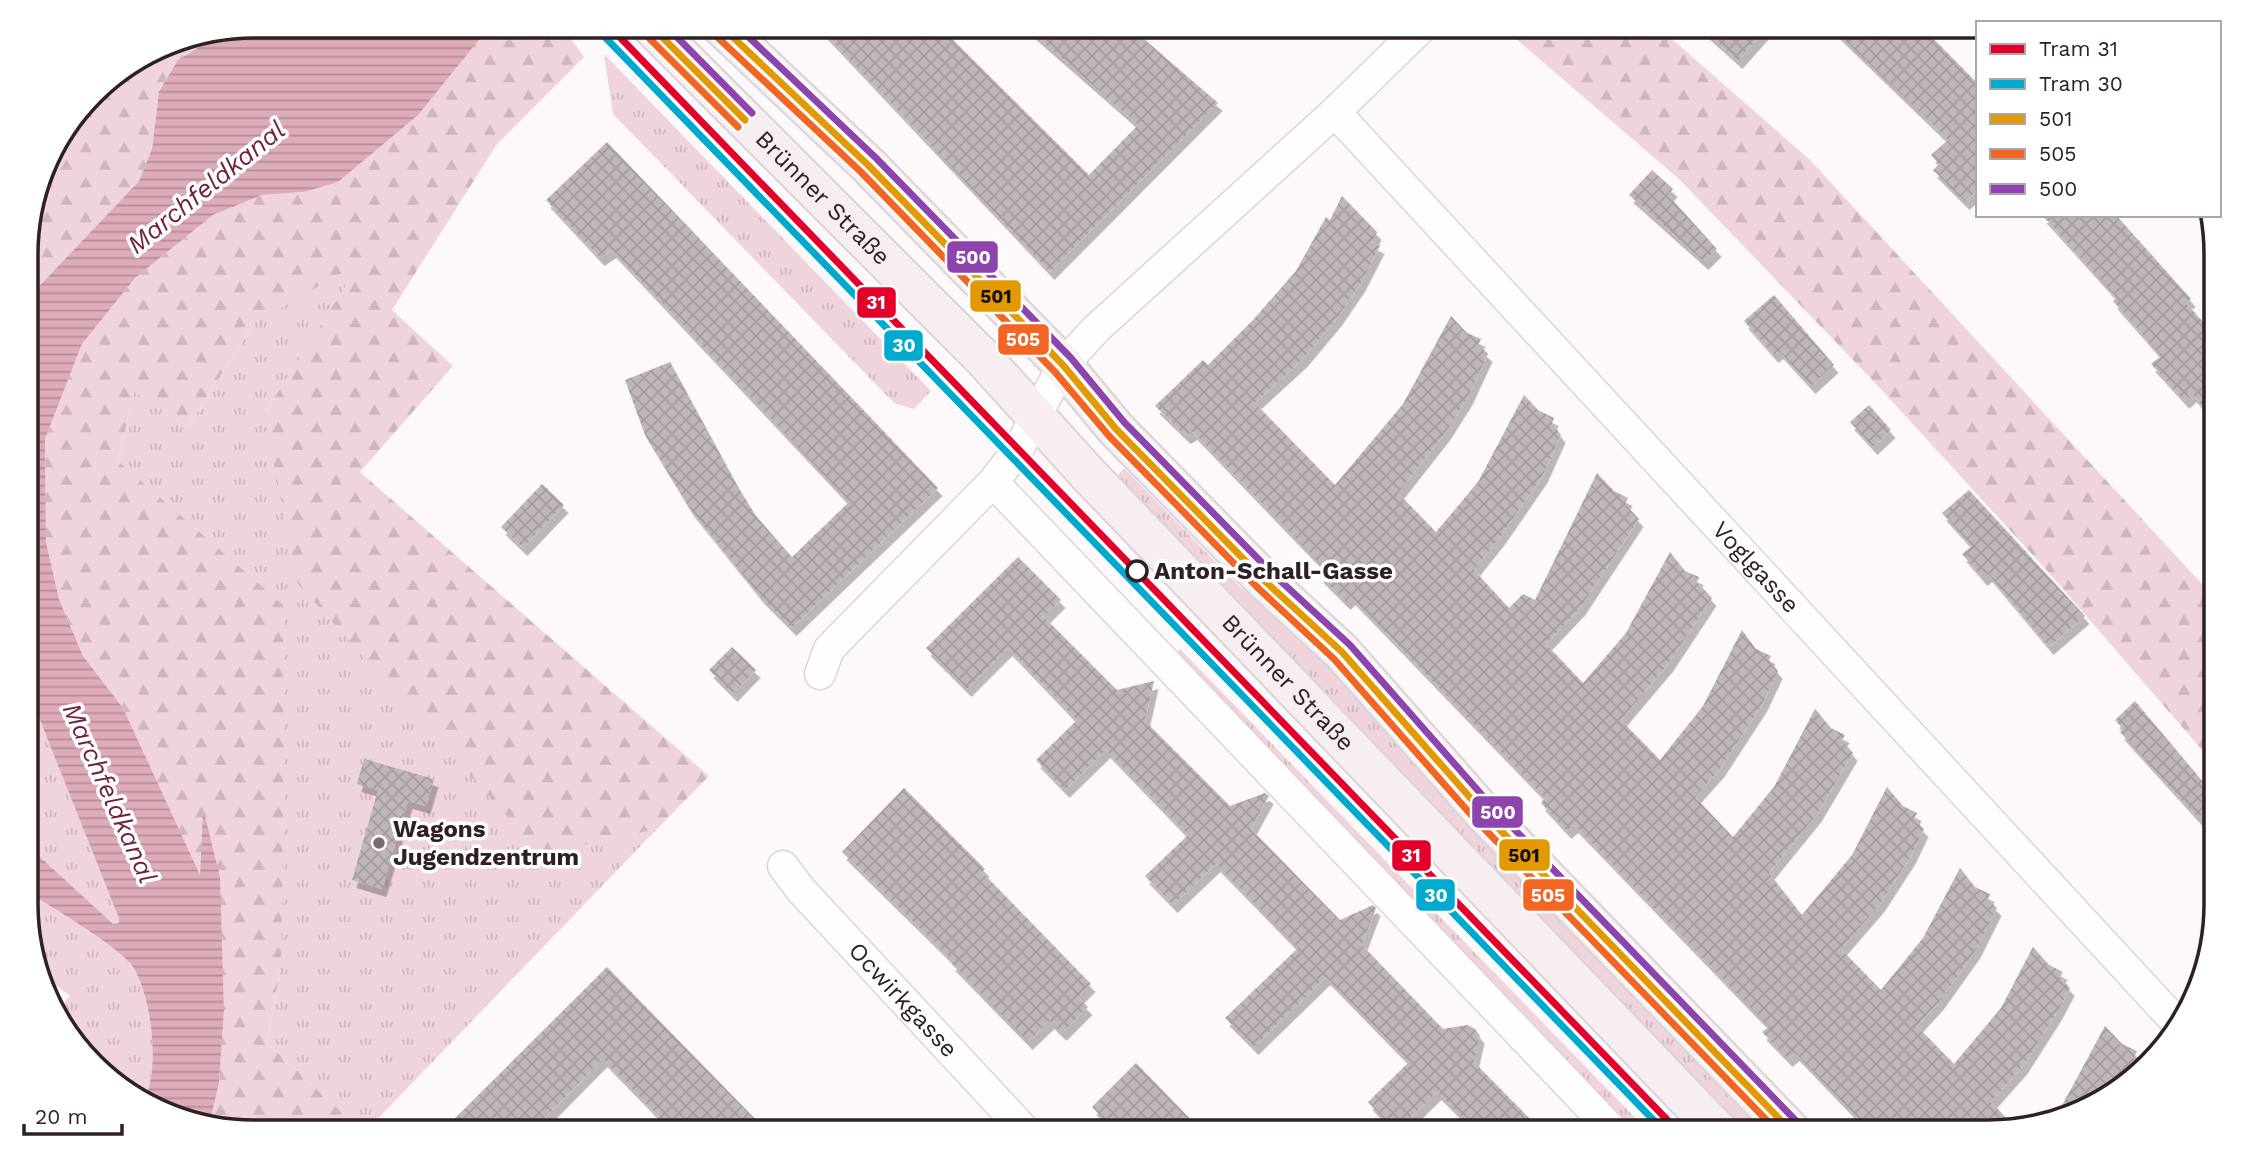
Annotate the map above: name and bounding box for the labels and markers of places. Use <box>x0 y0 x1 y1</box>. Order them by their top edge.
place label: Anton-Schall-Gasse <box>1154 557 1393 585</box>
marker: Anton-Schall-Gasse <box>1126 560 1148 582</box>
place label: Wagons Jugendzentrum <box>393 815 579 871</box>
marker: Wagons Jugendzentrum <box>371 835 387 851</box>

